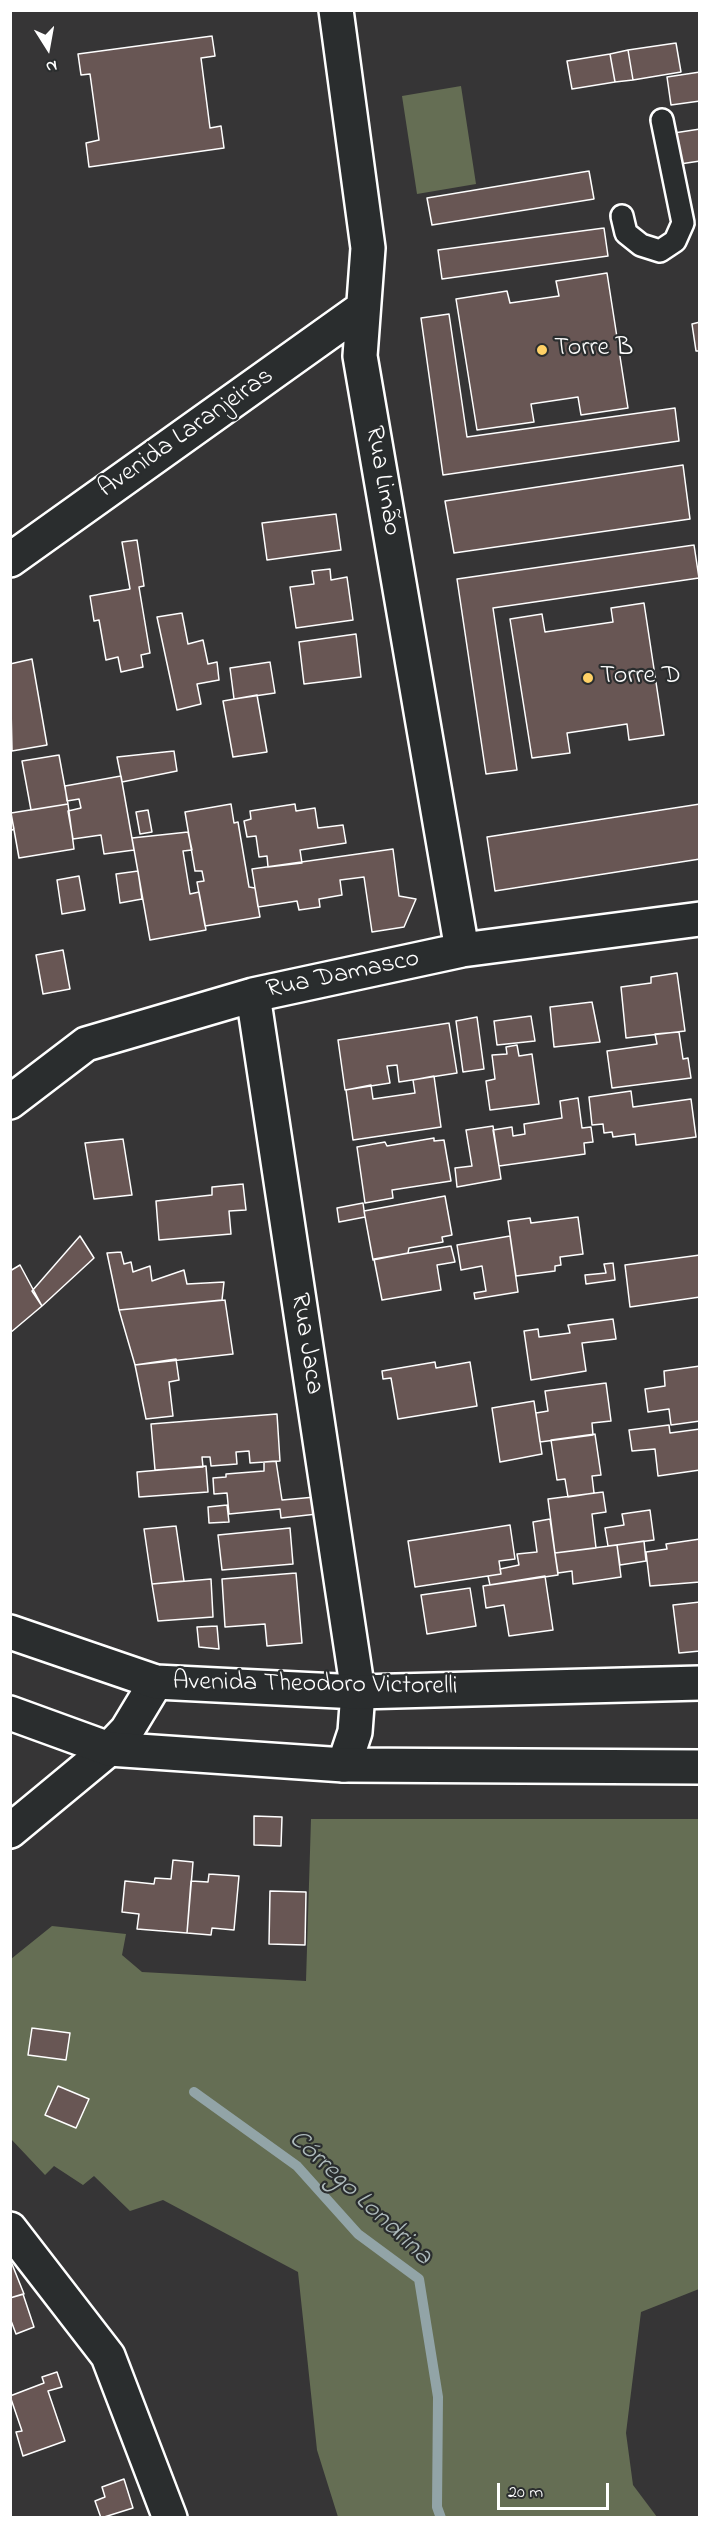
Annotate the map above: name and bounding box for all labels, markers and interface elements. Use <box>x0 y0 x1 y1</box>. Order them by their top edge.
north arrow <box>18 18 78 78</box>
text: N <box>44 53 59 78</box>
place label: Torre B <box>554 334 633 366</box>
marker: Torre B <box>535 343 549 357</box>
street label: Avenida Laranjeiras <box>93 362 281 506</box>
street label: Rua Limão <box>356 424 406 538</box>
place label: Torre D <box>600 662 681 694</box>
marker: Torre D <box>581 671 595 685</box>
street label: Rua Damasco <box>264 945 422 1007</box>
street label: Rua Jaca <box>282 1291 328 1397</box>
street label: Avenida Theodoro Victorelli <box>172 1668 458 1704</box>
water label: Córrego Londrina <box>281 2124 437 2274</box>
scale bar <box>500 2471 612 2509</box>
text: 20 m <box>508 2480 543 2506</box>

